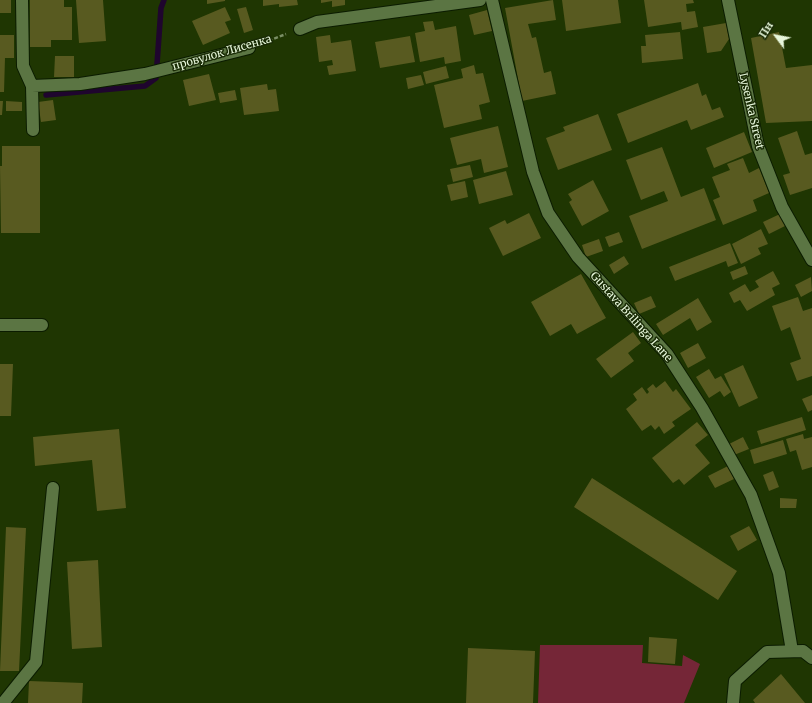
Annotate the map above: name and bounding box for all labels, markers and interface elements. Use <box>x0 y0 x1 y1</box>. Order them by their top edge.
north arrow <box>756 16 796 56</box>
text: Пн <box>756 19 776 40</box>
street label: провулок Лисенка <box>171 33 273 73</box>
street label: Lysenka Street <box>736 72 766 150</box>
street label: Gustava Brilinga Lane <box>587 269 675 365</box>

